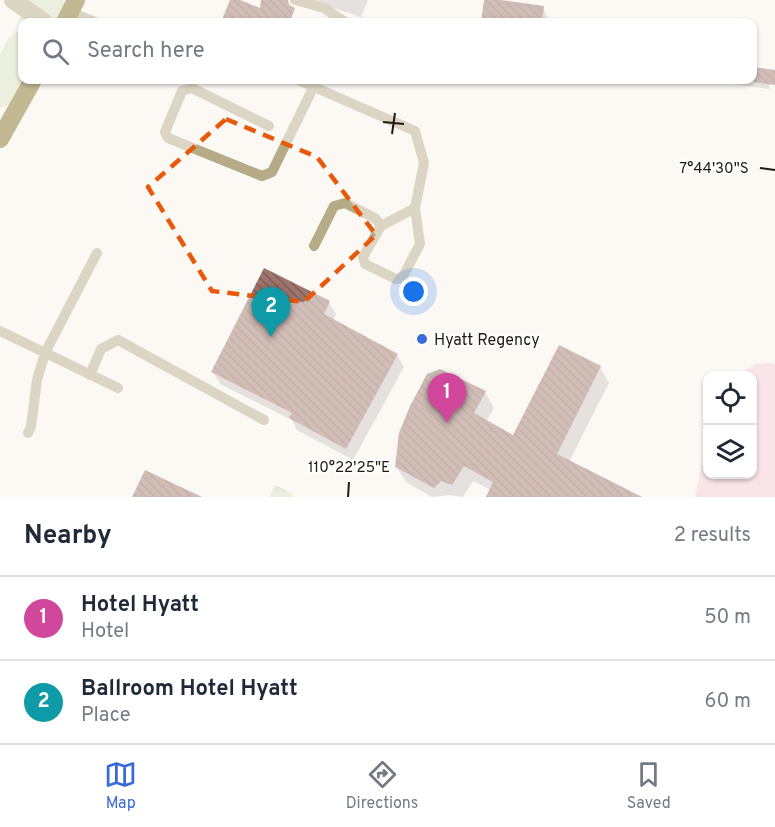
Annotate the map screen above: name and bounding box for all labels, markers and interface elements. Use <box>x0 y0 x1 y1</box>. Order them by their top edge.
search box <box>18 18 757 84</box>
icon: search <box>39 35 72 68</box>
text: Search here <box>87 38 205 65</box>
text: 7°44'30"S <box>679 160 749 179</box>
your location <box>399 277 428 306</box>
pin: 2 <box>252 288 290 337</box>
place label: Hyatt Regency <box>434 331 540 351</box>
marker: Hyatt Regency <box>415 332 429 346</box>
map controls <box>703 371 757 479</box>
button: locate <box>703 371 757 425</box>
pin: 1 <box>428 374 466 423</box>
button: layers <box>703 425 757 479</box>
text: 110°22'25"E <box>308 459 390 478</box>
text: Nearby <box>24 520 112 553</box>
text: 2 results <box>674 523 751 549</box>
text: Hotel Hyatt <box>81 592 199 619</box>
text: 1 <box>40 605 48 631</box>
text: 50 m <box>704 605 751 631</box>
text: Hotel <box>81 619 129 645</box>
text: Ballroom Hotel Hyatt <box>81 676 298 703</box>
text: 2 <box>37 689 50 715</box>
text: 60 m <box>705 689 751 715</box>
text: Place <box>81 703 131 729</box>
tab: Map <box>104 758 137 814</box>
tab: Directions <box>346 758 418 814</box>
tab: Saved <box>627 758 671 814</box>

